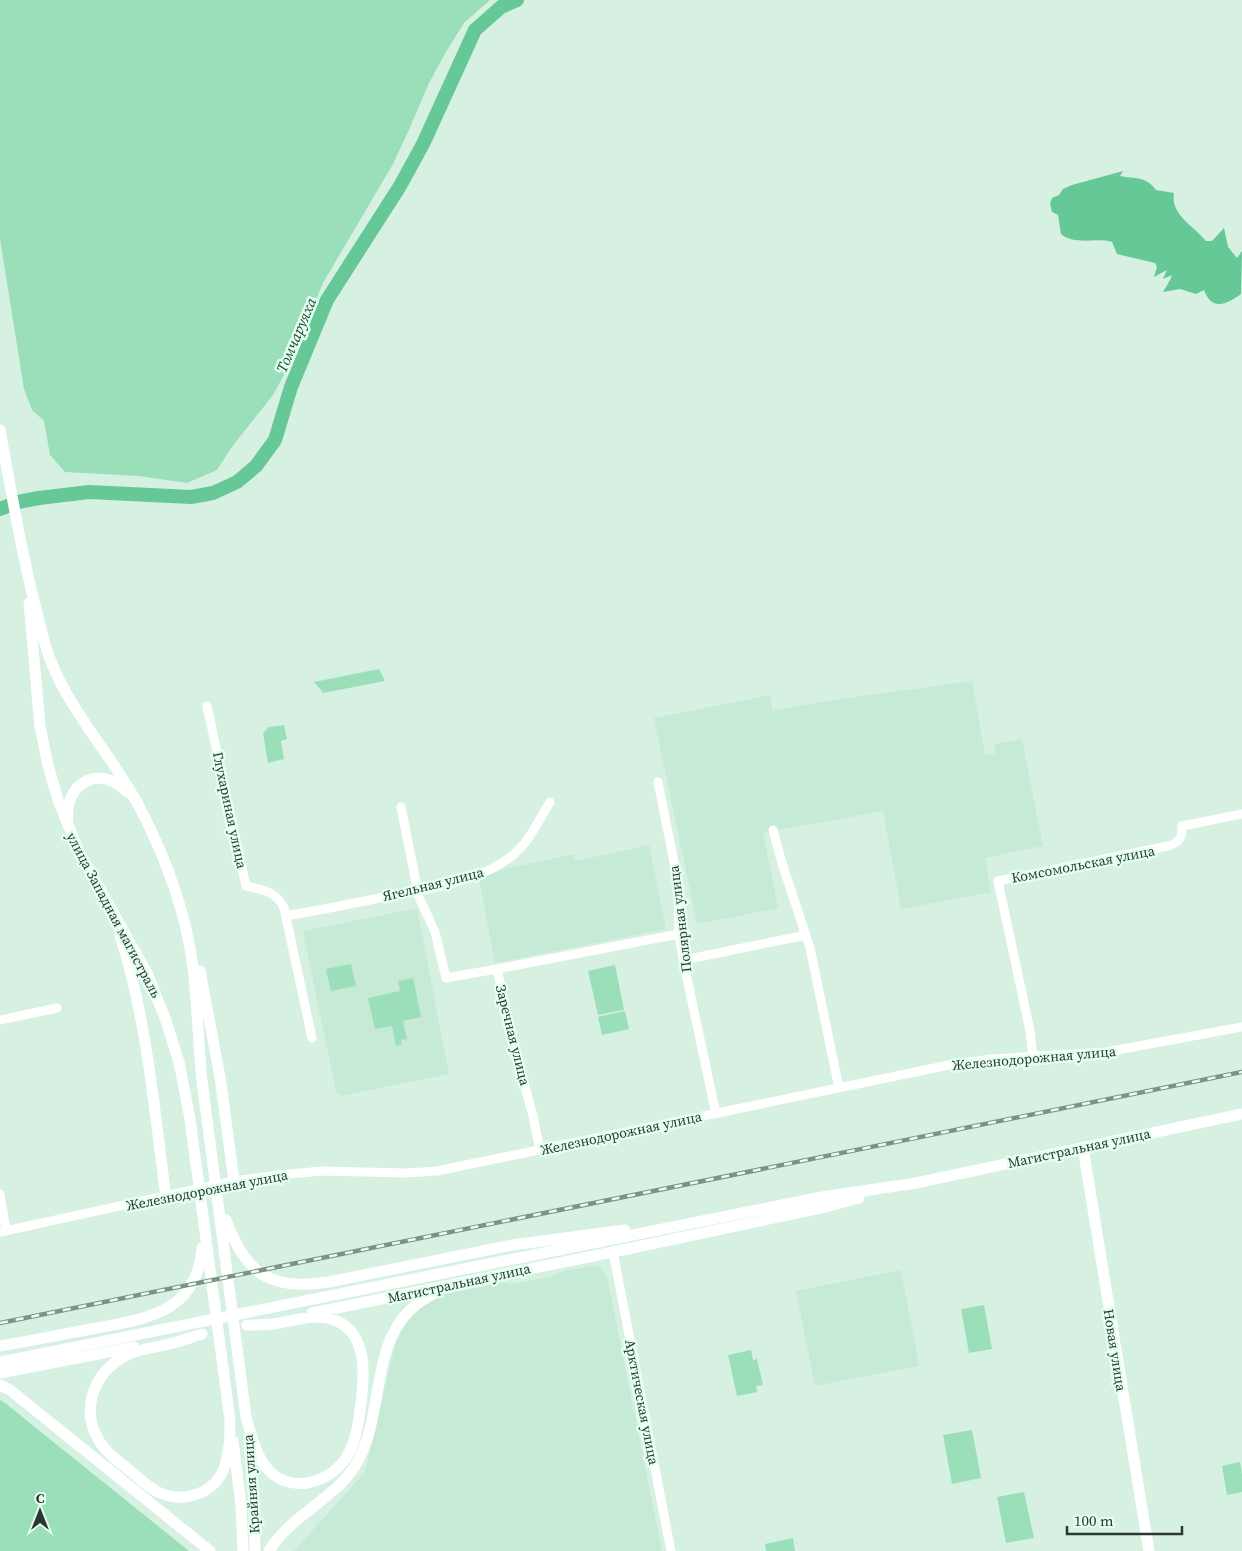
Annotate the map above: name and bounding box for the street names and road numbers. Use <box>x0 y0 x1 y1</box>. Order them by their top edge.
street label: Глухариная улица <box>208 750 252 871</box>
street label: улица Западная магистраль <box>62 829 166 1001</box>
street label: Комсомольская улица <box>1010 840 1157 888</box>
street label: Ягельная улица <box>380 862 486 906</box>
street label: Полярная улица <box>663 864 696 974</box>
street label: Заречная улица <box>491 982 535 1089</box>
street label: Железнодорожная улица <box>951 1041 1118 1075</box>
street label: Железнодорожная улица <box>539 1106 704 1160</box>
street label: Магистральная улица <box>1006 1123 1153 1173</box>
street label: Железнодорожная улица <box>124 1164 290 1215</box>
street label: Магистральная улица <box>386 1258 533 1308</box>
street label: Новая улица <box>1099 1307 1131 1393</box>
street label: Арктическая улица <box>620 1338 664 1467</box>
street label: Крайняя улица <box>237 1433 264 1534</box>

